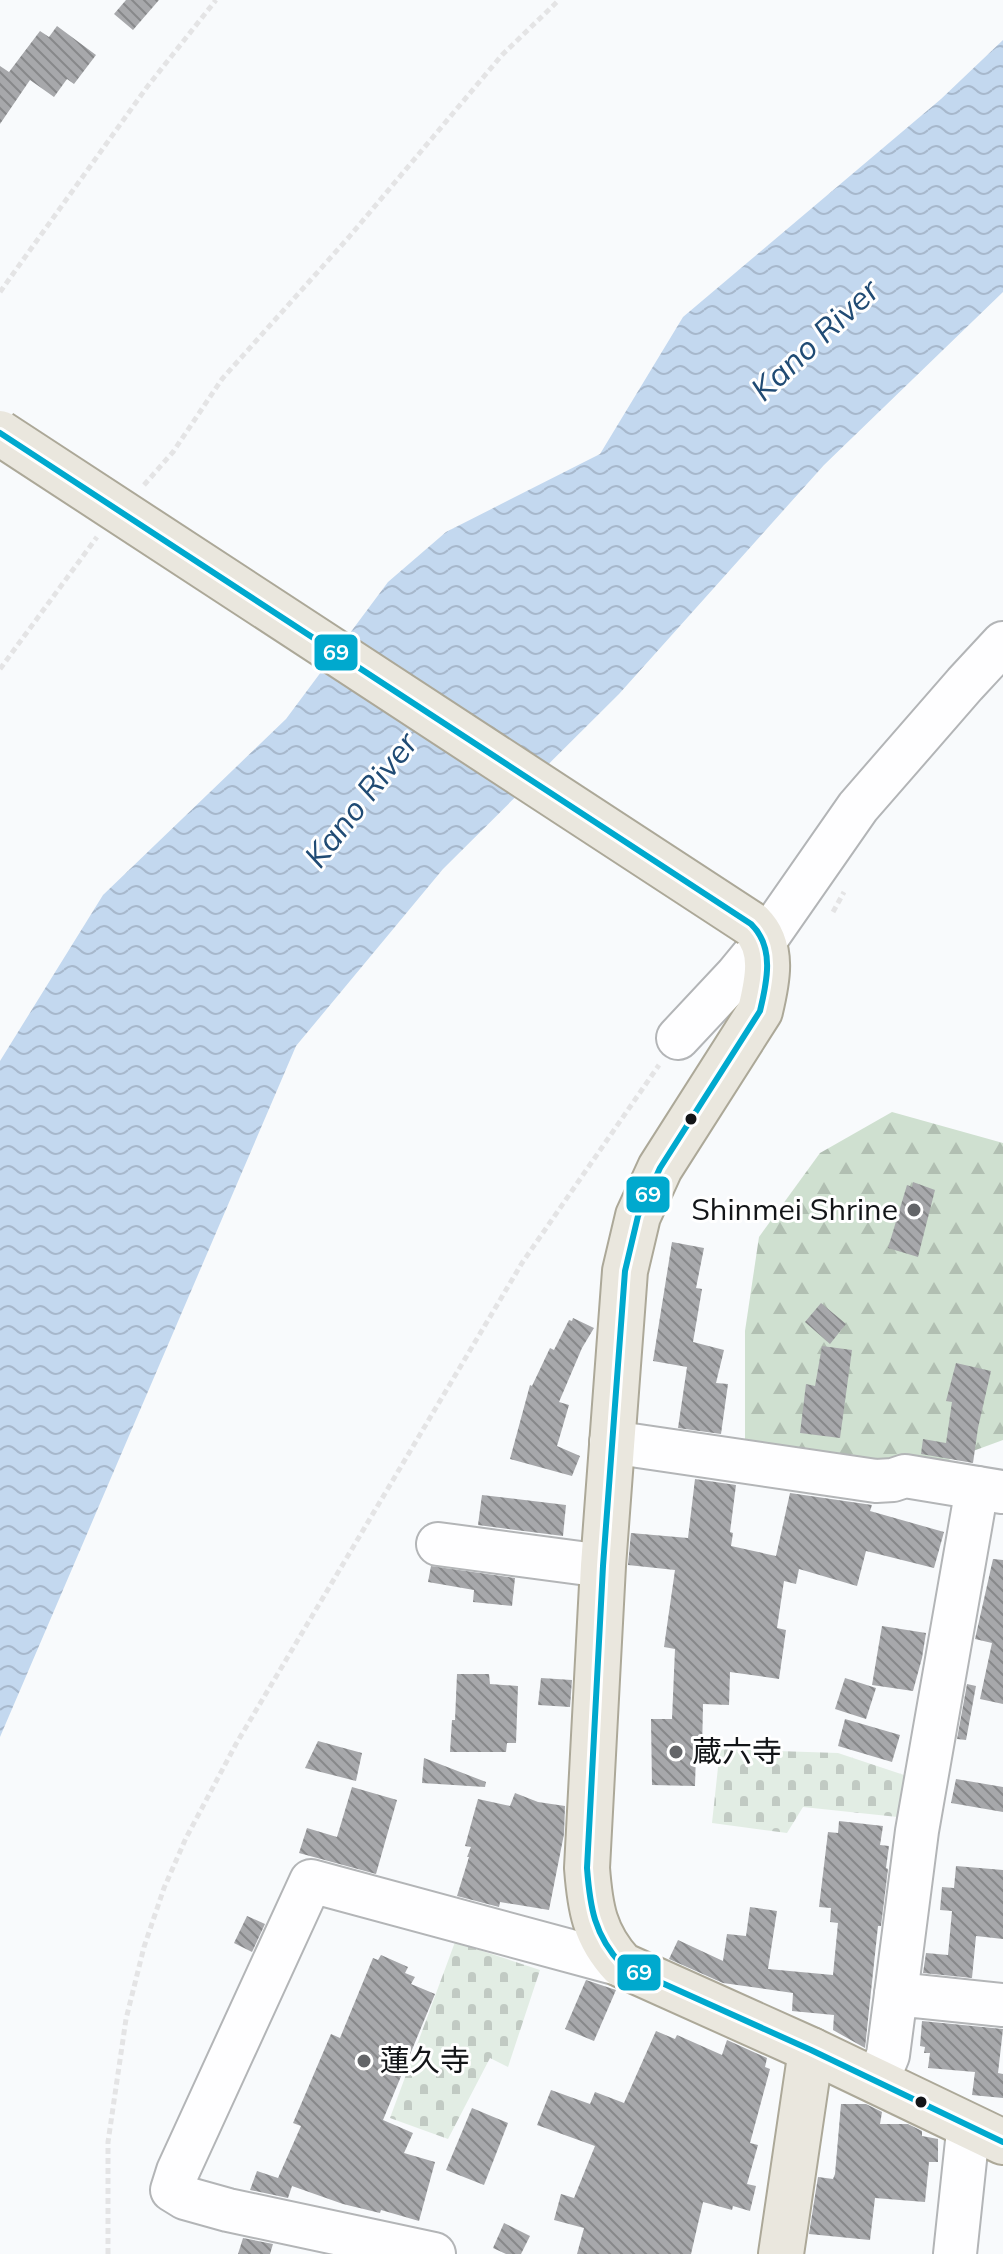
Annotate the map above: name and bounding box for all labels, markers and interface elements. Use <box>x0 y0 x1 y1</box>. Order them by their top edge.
water label: Kano River <box>742 269 888 409</box>
line badge: 69 <box>313 633 359 672</box>
text: 69 <box>323 638 349 666</box>
water label: Kano River <box>295 723 426 875</box>
unlabelled marker <box>683 1111 699 1127</box>
line badge: 69 <box>625 1175 671 1214</box>
text: 69 <box>635 1180 661 1208</box>
place label: Shinmei Shrine <box>691 1190 898 1228</box>
marker: Shinmei Shrine <box>905 1201 923 1219</box>
place label: 蔵六寺 <box>692 1732 782 1770</box>
marker: 蔵六寺 <box>667 1743 685 1761</box>
line badge: 69 <box>616 1953 662 1992</box>
text: 69 <box>626 1958 652 1986</box>
place label: 蓮久寺 <box>380 2041 470 2079</box>
marker: 蓮久寺 <box>355 2052 373 2070</box>
unlabelled marker <box>913 2094 929 2110</box>

